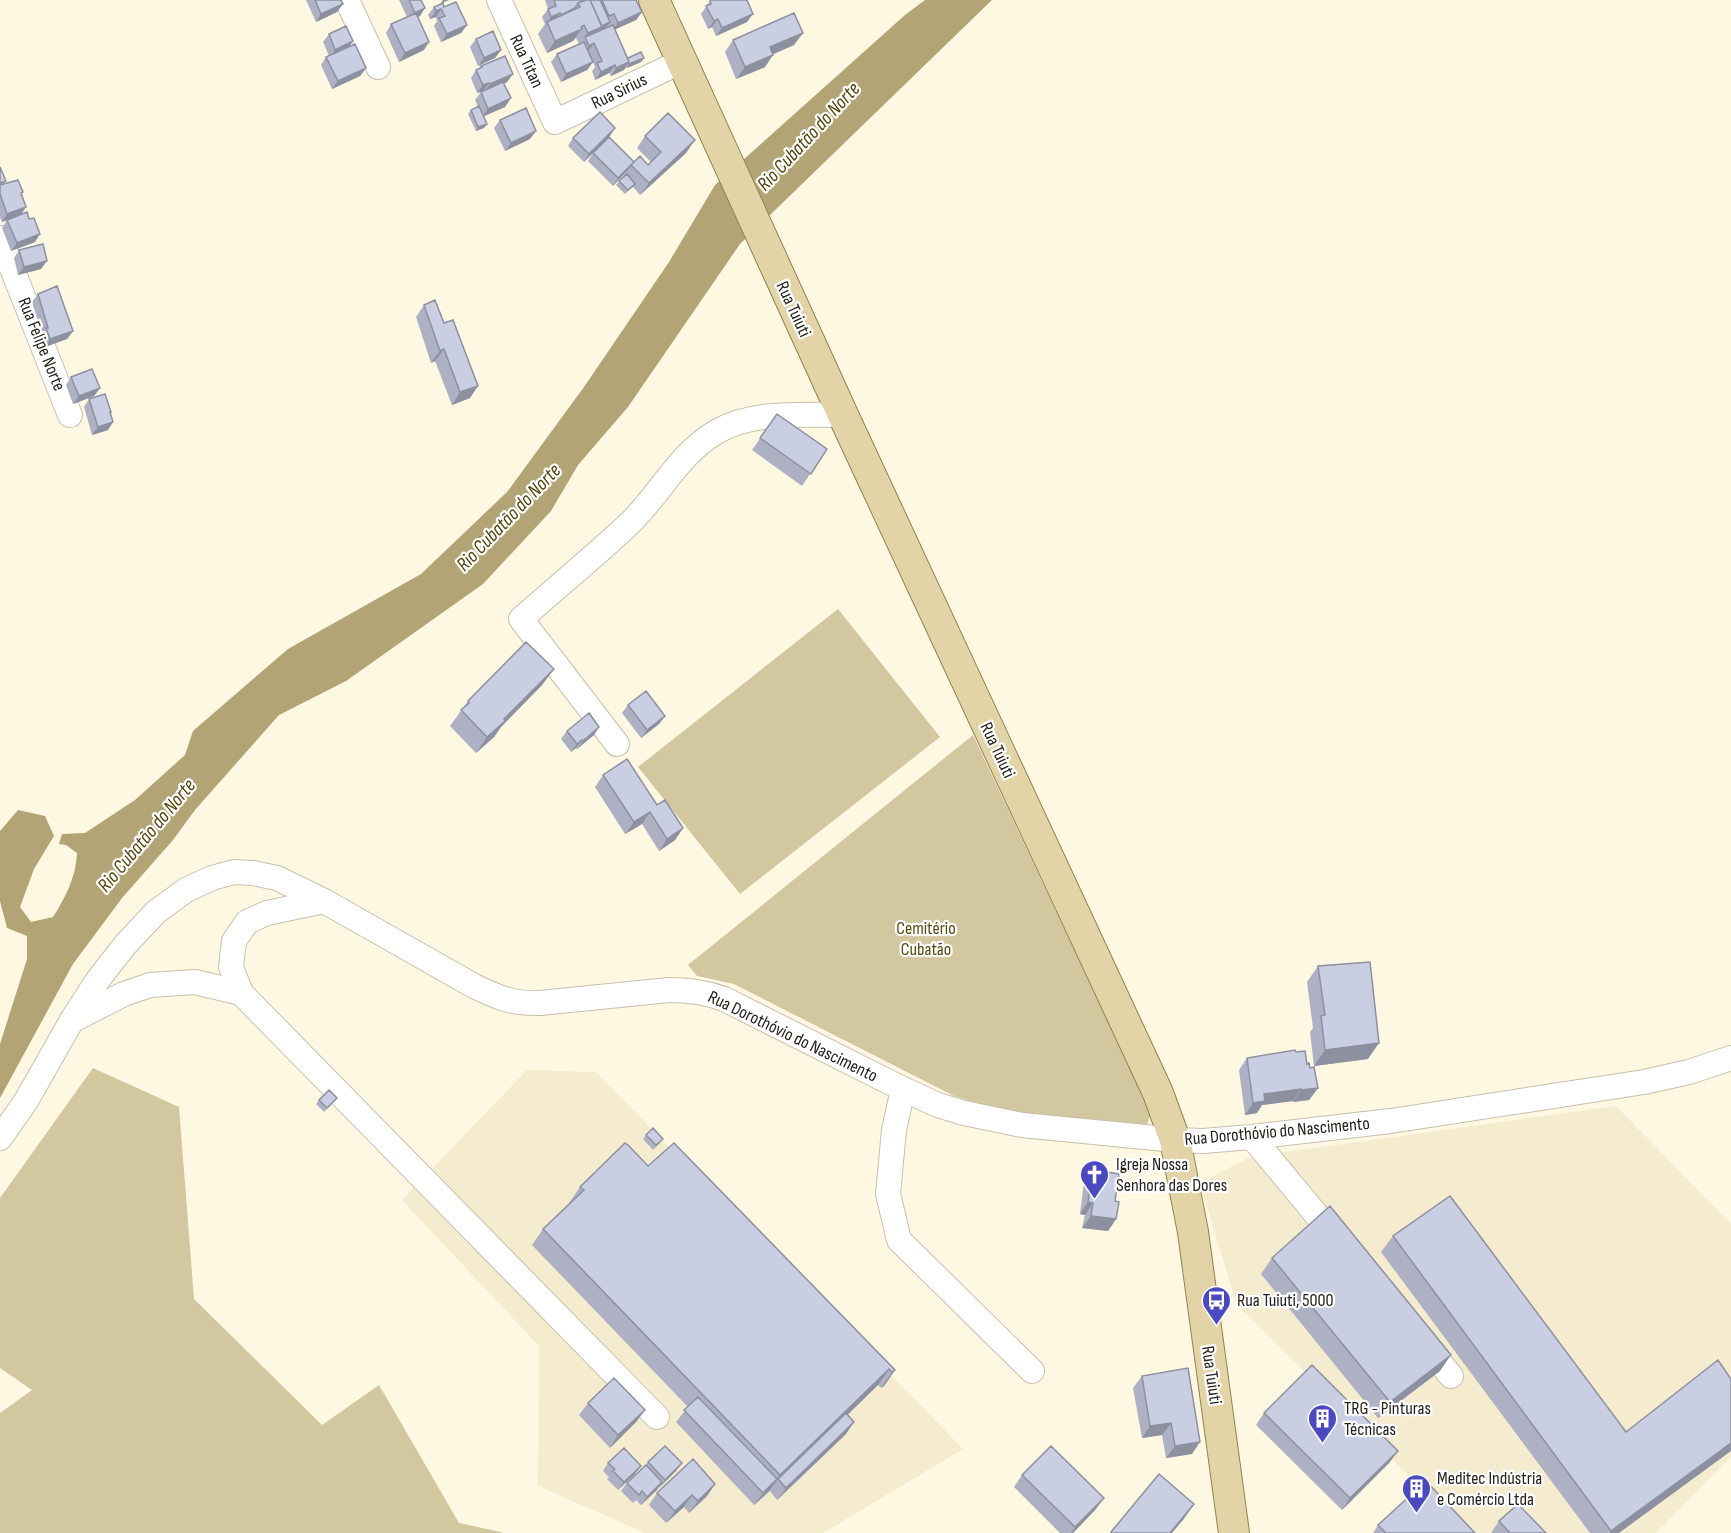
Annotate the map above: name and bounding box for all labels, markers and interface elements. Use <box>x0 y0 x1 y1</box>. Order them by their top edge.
street label: Rua Titan <box>505 31 548 91</box>
street label: Rua Sirius <box>588 69 650 114</box>
water label: Rio Cubatão do Norte <box>752 77 865 196</box>
street label: Rua Tuiuti <box>772 278 816 340</box>
street label: Rua Felipe Norte <box>13 295 70 394</box>
water label: Rio Cubatão do Norte <box>451 459 566 576</box>
street label: Rua Tuiuti <box>976 719 1020 781</box>
water label: Rio Cubatão do Norte <box>93 774 201 897</box>
park label: Cemitério Cubatão <box>896 918 956 960</box>
street label: Rua Dorothóvio do Nascimento <box>705 986 881 1087</box>
street label: Rua Dorothóvio do Nascimento <box>1184 1113 1371 1150</box>
place label: Igreja Nossa Senhora das Dores <box>1116 1154 1227 1196</box>
church icon: Igreja Nossa Senhora das Dores <box>1079 1158 1111 1200</box>
bus stop icon: Rua Tuiuti, 5000 <box>1200 1284 1232 1326</box>
place label: Rua Tuiuti, 5000 <box>1237 1290 1333 1311</box>
street label: Rua Tuiuti <box>1197 1344 1226 1406</box>
place label: TRG - Pinturas Técnicas <box>1344 1398 1431 1440</box>
building icon: TRG - Pinturas Técnicas <box>1307 1402 1339 1444</box>
place label: Meditec Indústria e Comércio Ltda <box>1437 1468 1542 1510</box>
building icon: Meditec Indústria e Comércio Ltda <box>1400 1472 1432 1514</box>

